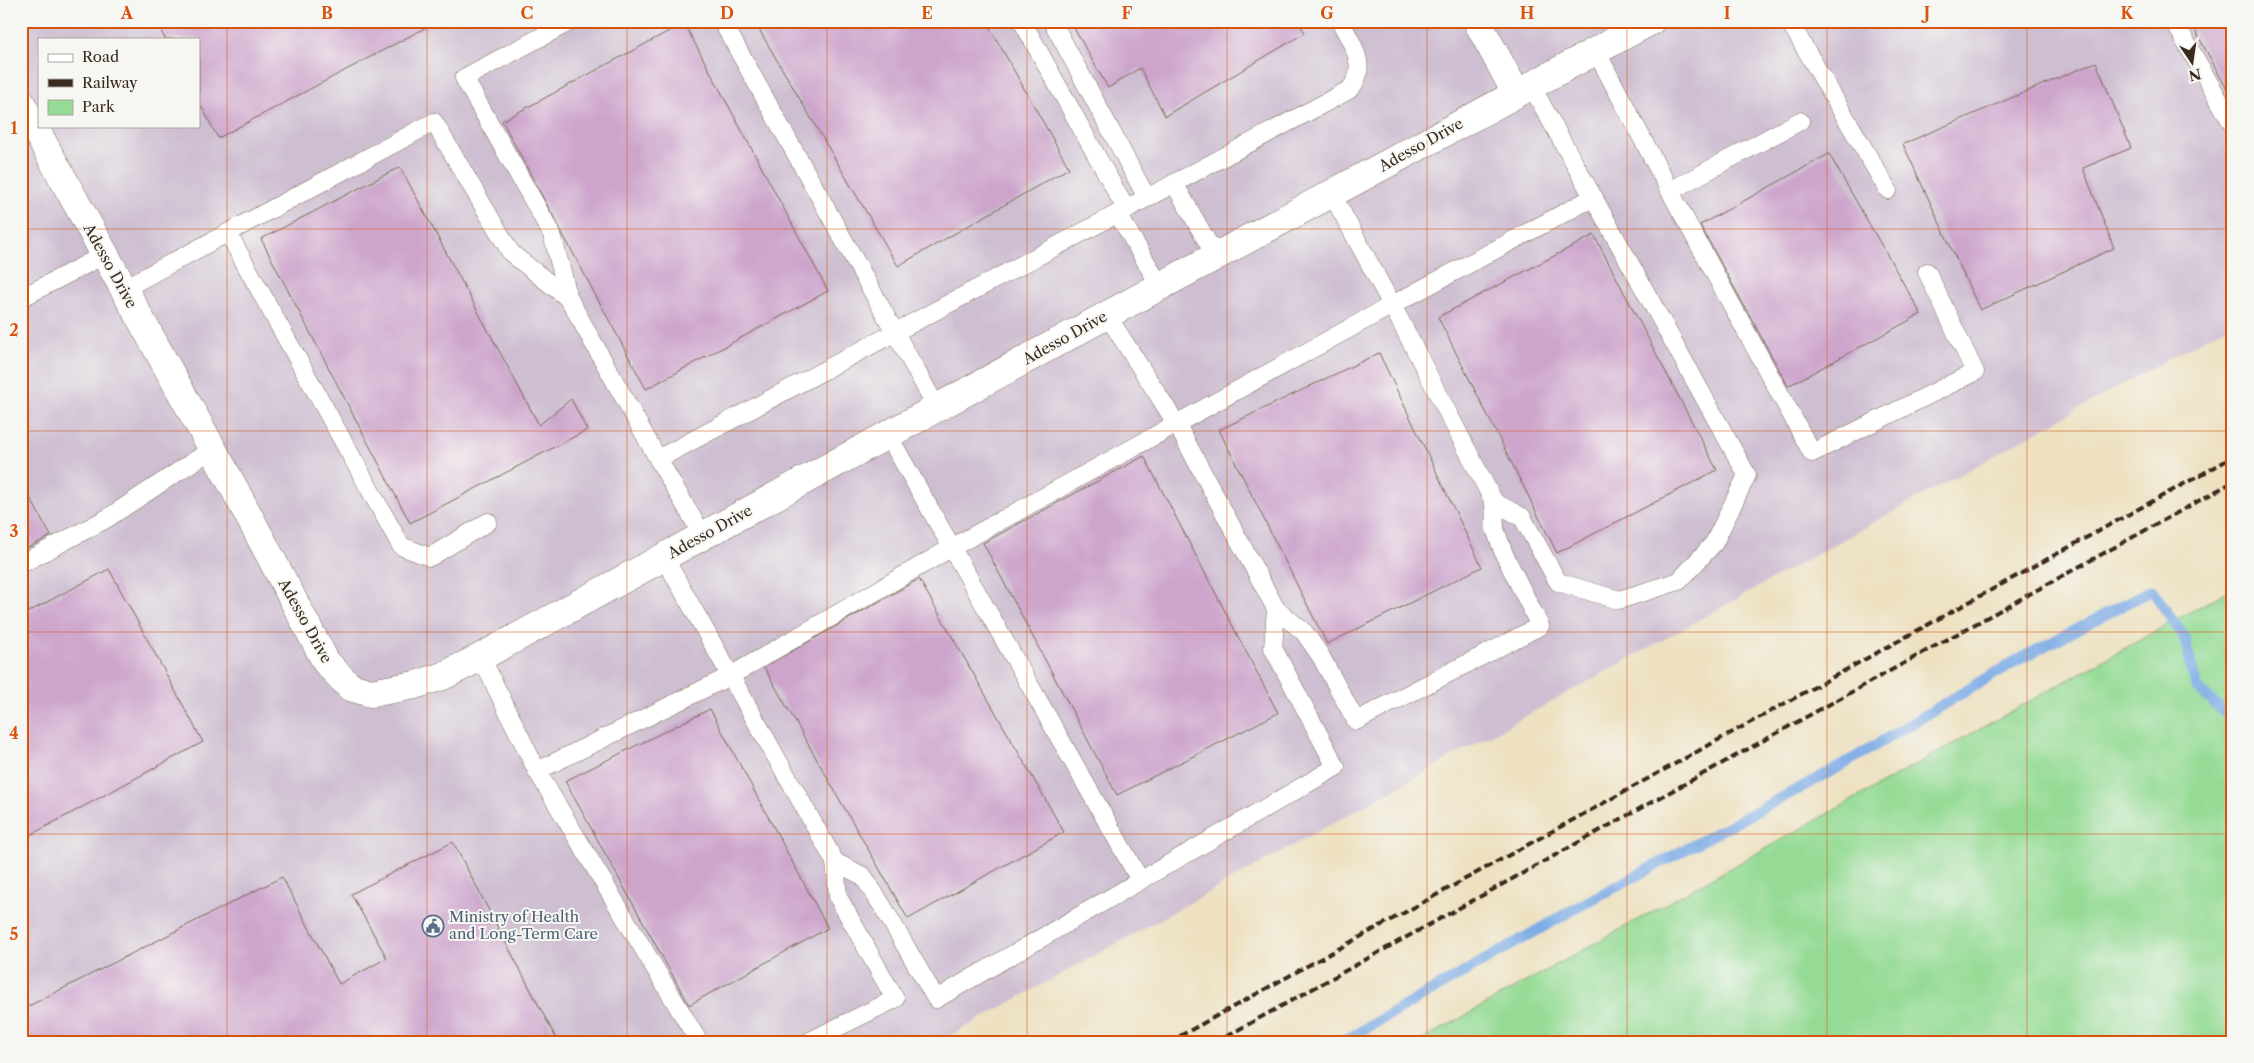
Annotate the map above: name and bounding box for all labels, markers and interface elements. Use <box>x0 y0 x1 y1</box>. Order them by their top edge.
text: A <box>120 3 134 23</box>
text: B <box>321 3 333 23</box>
text: C <box>521 3 533 23</box>
text: D <box>720 3 734 23</box>
text: E <box>921 3 933 23</box>
text: F <box>1122 3 1133 23</box>
text: G <box>1320 3 1334 23</box>
text: H <box>1520 3 1534 23</box>
text: I <box>1724 3 1731 23</box>
text: J <box>1921 3 1930 23</box>
text: K <box>2121 3 2135 23</box>
legend <box>38 38 200 128</box>
north arrow <box>2166 38 2216 88</box>
text: Road <box>82 47 119 66</box>
text: N <box>2187 65 2203 85</box>
text: Railway <box>82 73 138 92</box>
text: Park <box>82 97 116 116</box>
street label: Adesso Drive <box>1374 114 1466 176</box>
text: 1 <box>10 118 18 138</box>
street label: Adesso Drive <box>79 219 141 311</box>
street label: Adesso Drive <box>1018 307 1110 369</box>
text: 2 <box>9 320 19 340</box>
street label: Adesso Drive <box>663 501 755 563</box>
text: 3 <box>9 521 19 541</box>
street label: Adesso Drive <box>274 574 336 666</box>
text: 4 <box>9 723 19 743</box>
place label: Ministry of Health and Long-Term Care <box>449 907 598 943</box>
public building icon: Ministry of Health and Long-Term Care <box>421 914 445 938</box>
text: 5 <box>10 924 19 944</box>

